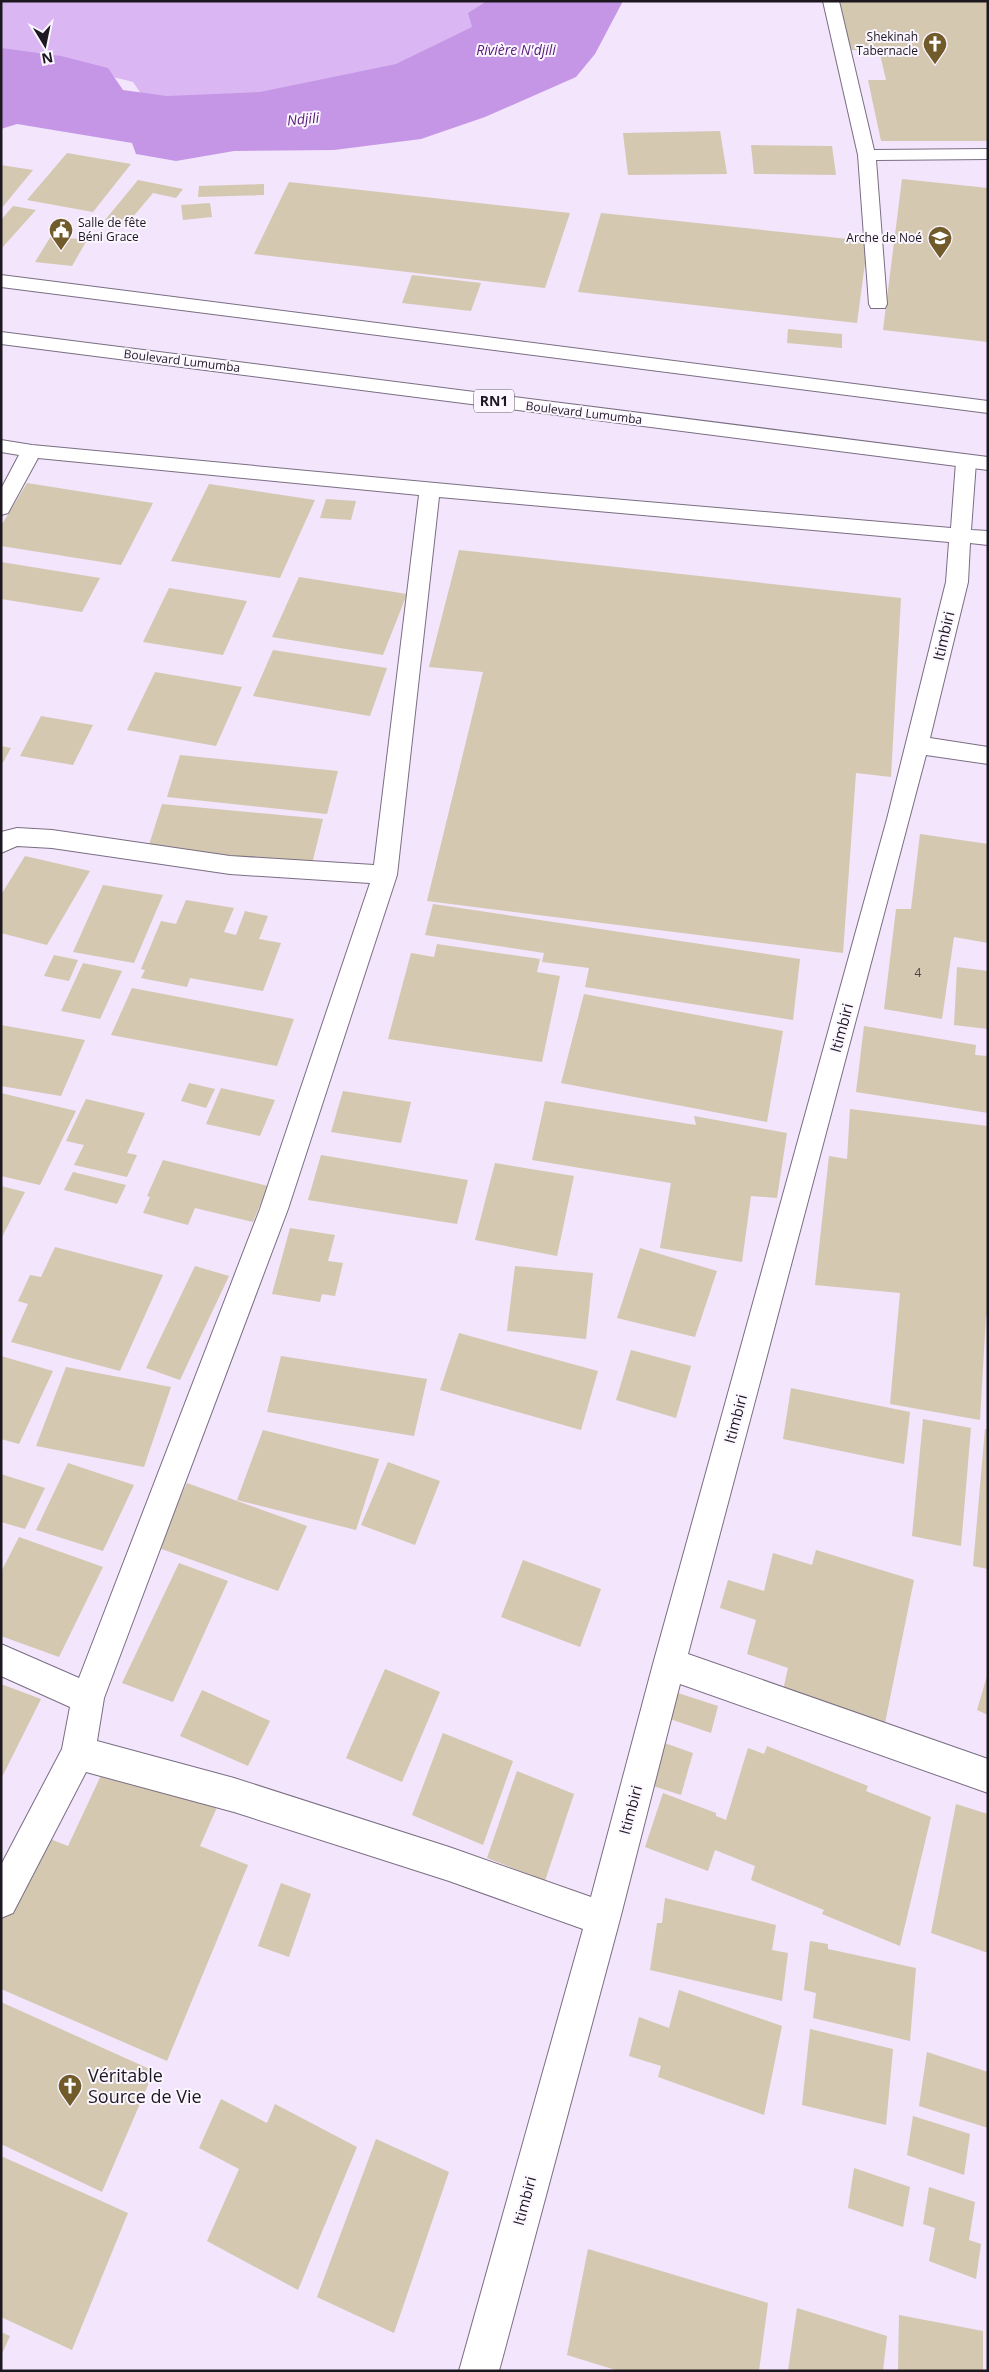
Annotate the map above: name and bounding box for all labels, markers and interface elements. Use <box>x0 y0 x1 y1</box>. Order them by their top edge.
north arrow <box>20 20 70 70</box>
place label: Shekinah Tabernacle <box>856 28 918 59</box>
church icon: Shekinah Tabernacle <box>922 31 948 65</box>
water label: Rivière N'djili <box>476 40 556 59</box>
text: N <box>40 48 55 69</box>
water label: Ndjili <box>286 108 320 129</box>
place label: Salle de fête Béni Grace <box>78 214 146 245</box>
public building icon: Salle de fête Béni Grace <box>48 217 74 251</box>
school or university icon: Arche de Noé <box>927 225 953 259</box>
place label: Arche de Noé <box>846 229 922 246</box>
street label: Boulevard Lumumba <box>123 345 241 376</box>
road number: RN1 <box>474 390 514 412</box>
street label: Boulevard Lumumba <box>525 397 643 428</box>
street label: Itimbiri <box>928 609 958 662</box>
house number: 4 <box>915 964 922 981</box>
street label: Itimbiri <box>825 1001 857 1055</box>
street label: Itimbiri <box>719 1392 751 1446</box>
street label: Itimbiri <box>614 1783 646 1837</box>
place label: Véritable Source de Vie <box>88 2063 202 2108</box>
church icon: Véritable Source de Vie <box>57 2073 83 2107</box>
street label: Itimbiri <box>508 2174 540 2228</box>

